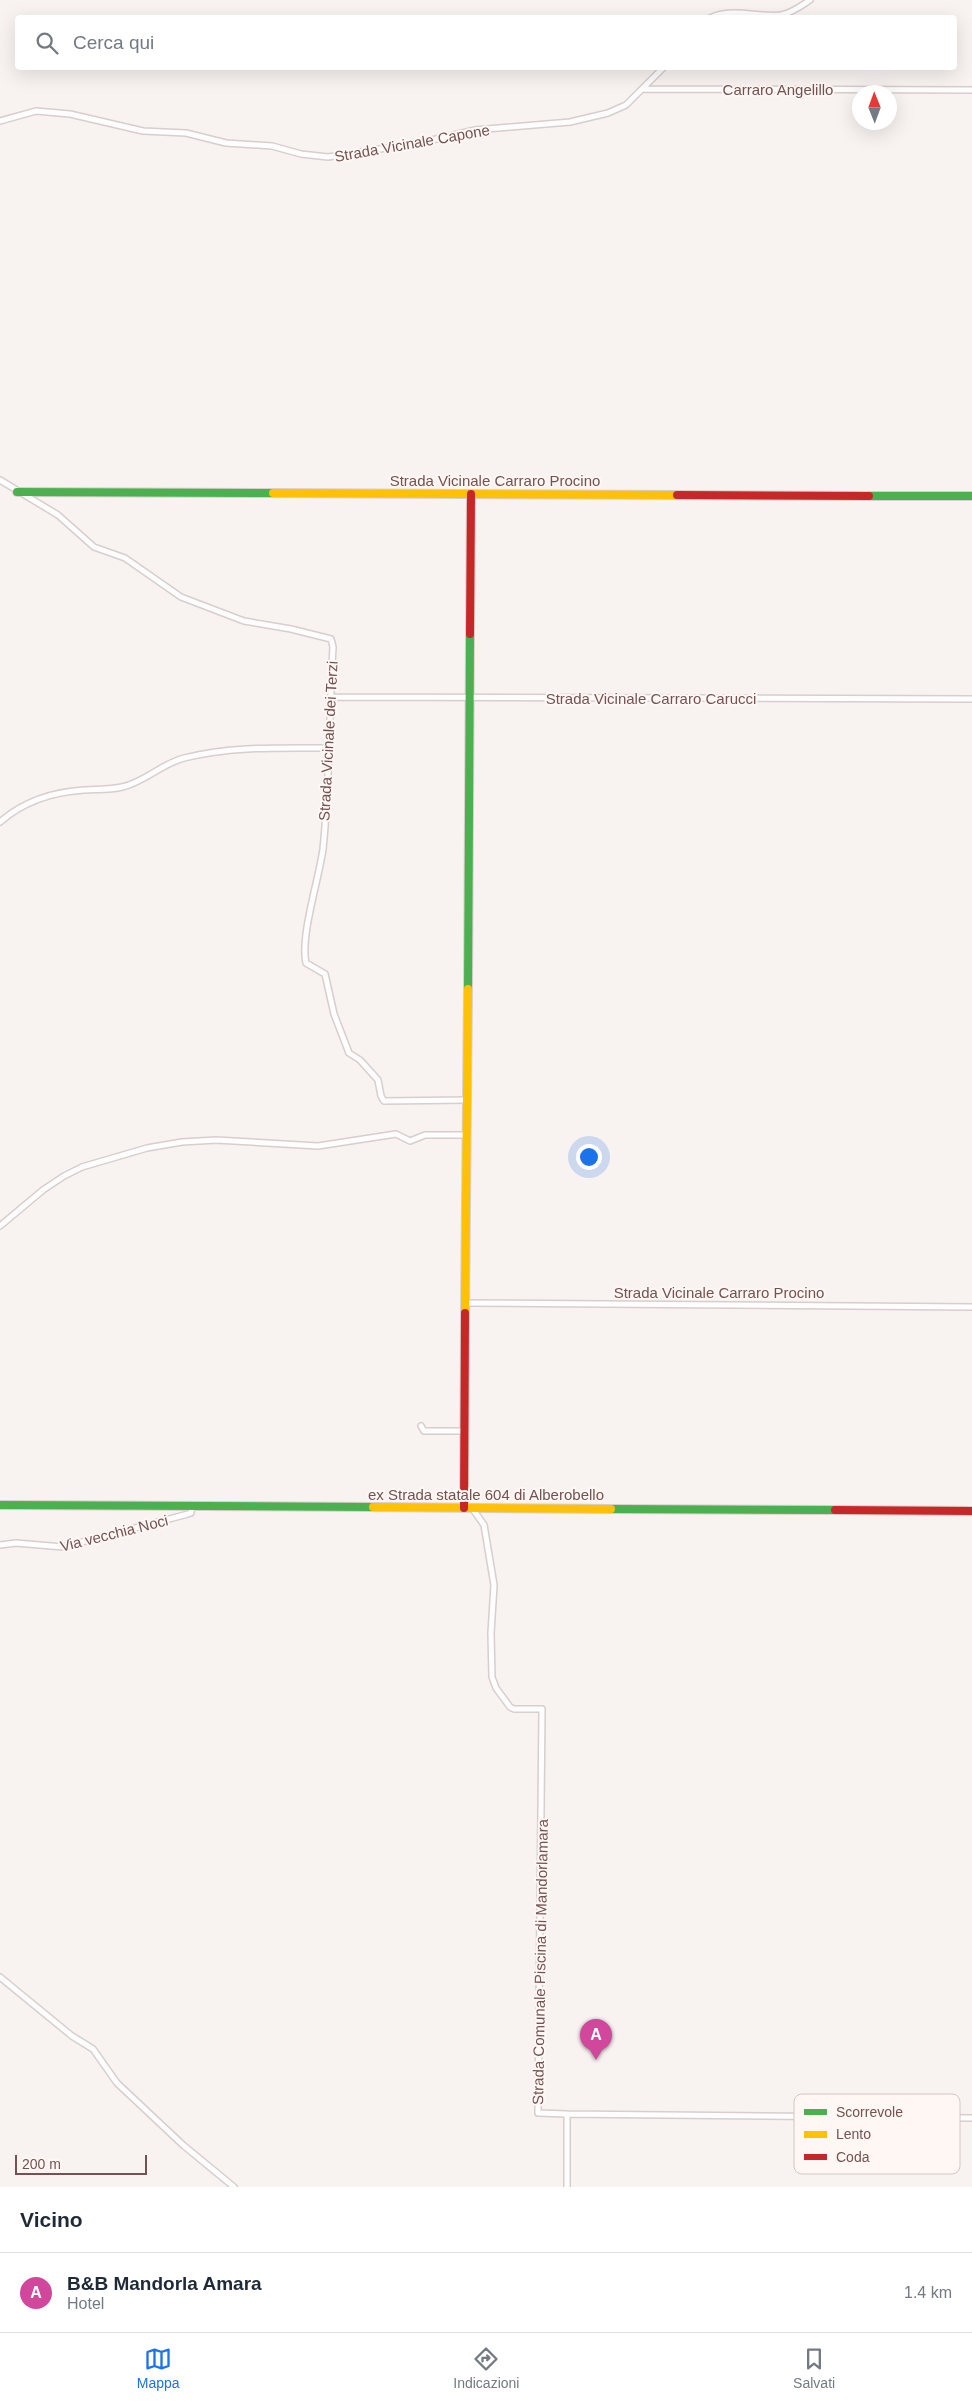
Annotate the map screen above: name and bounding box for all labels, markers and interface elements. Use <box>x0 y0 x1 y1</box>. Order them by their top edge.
search box <box>15 15 957 70</box>
icon: search <box>33 29 61 57</box>
text: Cerca qui <box>73 32 154 53</box>
street label: Carraro Angelillo <box>723 81 833 98</box>
north arrow <box>852 85 897 130</box>
street label: Strada Vicinale Capone <box>333 121 491 165</box>
street label: Strada Vicinale Carraro Procino <box>390 472 600 489</box>
street label: Strada Vicinale dei Terzi <box>315 660 341 822</box>
street label: Strada Vicinale Carraro Carucci <box>546 690 756 707</box>
your location <box>576 1144 602 1170</box>
street label: Strada Vicinale Carraro Procino <box>614 1284 824 1301</box>
street label: ex Strada statale 604 di Alberobello <box>368 1486 604 1503</box>
street label: Via vecchia Noci <box>58 1511 170 1555</box>
street label: Strada Comunale Piscina di Mandorlamara <box>529 1818 551 2105</box>
pin: A <box>580 2019 612 2060</box>
legend <box>794 2094 960 2174</box>
text: Scorrevole <box>836 2104 903 2120</box>
text: Lento <box>836 2126 871 2142</box>
text: Coda <box>836 2149 870 2165</box>
scale bar <box>15 2152 148 2175</box>
text: 200 m <box>22 2156 61 2172</box>
text: Vicino <box>20 2208 83 2231</box>
text: B&B Mandorla Amara <box>67 2273 262 2294</box>
text: A <box>30 2284 42 2301</box>
text: 1.4 km <box>904 2284 952 2301</box>
text: Hotel <box>67 2295 104 2312</box>
tab: Mappa <box>137 2345 180 2391</box>
tab: Indicazioni <box>453 2345 519 2391</box>
tab: Salvati <box>793 2345 835 2391</box>

